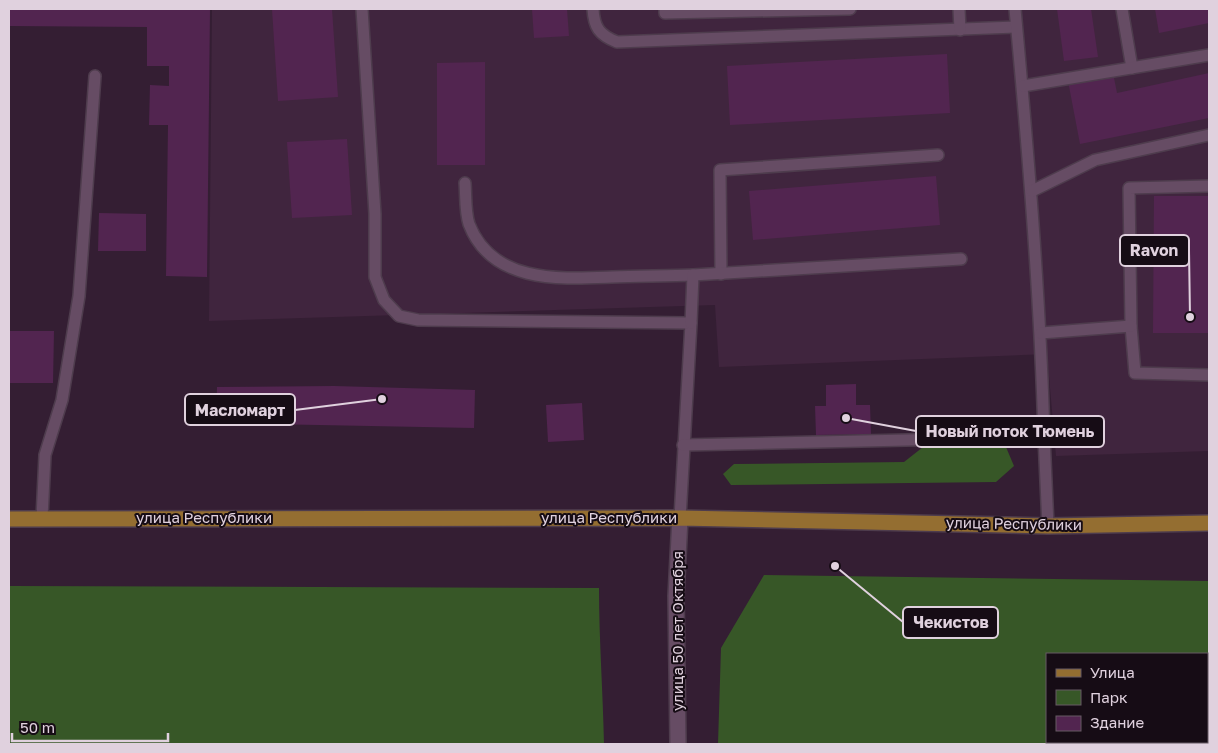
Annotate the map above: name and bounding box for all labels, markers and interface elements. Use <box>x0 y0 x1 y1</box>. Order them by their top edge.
callout: Ravon <box>1120 235 1189 266</box>
text: Ravon <box>1130 240 1178 260</box>
callout: Масломарт <box>185 394 295 425</box>
text: Масломарт <box>195 400 285 420</box>
callout: Новый поток Тюмень <box>916 416 1104 447</box>
text: Новый поток Тюмень <box>926 421 1095 441</box>
street label: улица Республики <box>136 508 272 526</box>
street label: улица Республики <box>541 508 677 526</box>
street label: улица Республики <box>946 513 1082 533</box>
street label: улица 50 лет Октября <box>668 551 686 711</box>
callout: Чекистов <box>903 607 998 638</box>
text: Чекистов <box>913 612 989 632</box>
legend <box>1046 653 1208 743</box>
text: Улица <box>1090 663 1135 681</box>
text: Парк <box>1090 688 1128 706</box>
scale bar <box>12 710 169 742</box>
text: Здание <box>1090 713 1144 731</box>
text: 50 m <box>20 718 55 736</box>

